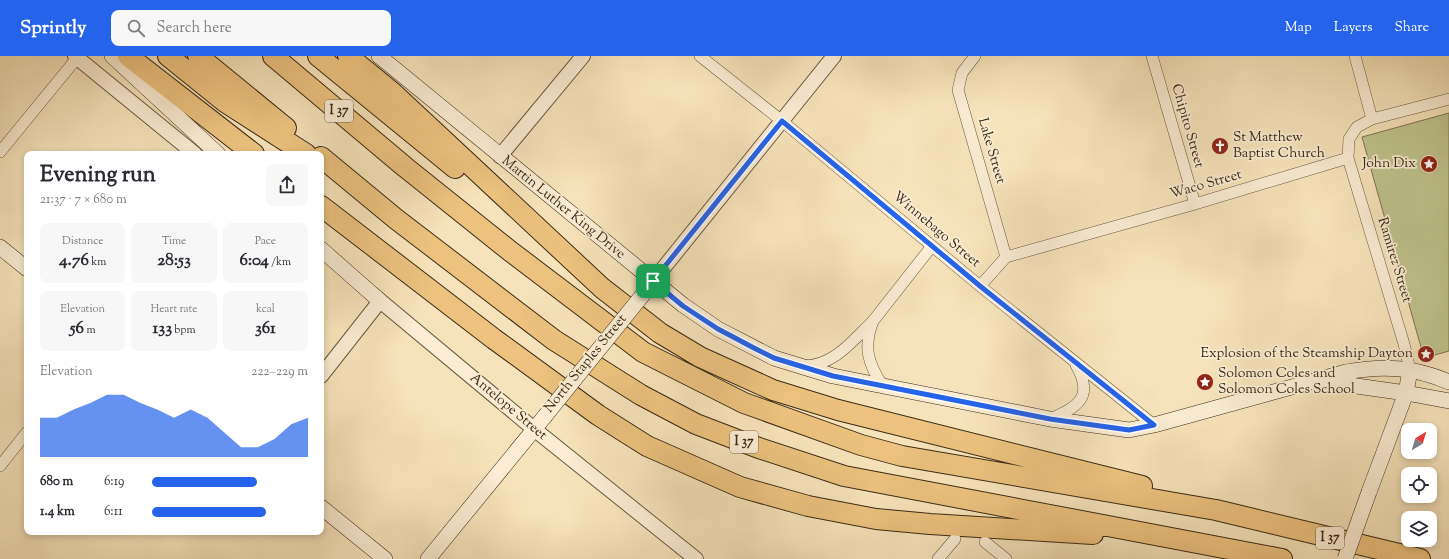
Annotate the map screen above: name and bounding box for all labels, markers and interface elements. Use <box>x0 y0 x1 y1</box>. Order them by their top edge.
search box <box>111 10 391 46</box>
text: Sprintly <box>20 15 87 42</box>
icon: search <box>125 17 147 39</box>
text: Search here <box>157 18 232 39</box>
text: Map <box>1285 18 1312 38</box>
text: Layers <box>1334 18 1372 38</box>
text: Share <box>1394 18 1429 38</box>
street label: Chipito Street <box>1165 82 1209 171</box>
road number: I 37 <box>325 100 353 122</box>
street label: Lake Street <box>972 116 1010 187</box>
place label: St Matthew Baptist Church <box>1233 128 1325 164</box>
church icon: St Matthew Baptist Church <box>1210 136 1230 156</box>
street label: Martin Luther King Drive <box>497 152 629 264</box>
place label: John Dix <box>1361 154 1416 174</box>
place icon: John Dix <box>1419 154 1439 174</box>
text: Evening run <box>40 160 156 192</box>
button: share <box>266 164 308 206</box>
street label: Waco Street <box>1168 165 1245 205</box>
street label: Winnebago Street <box>888 187 984 273</box>
text: 21:37 · 7 × 680 m <box>40 191 127 209</box>
street label: Ramirez Street <box>1372 215 1417 305</box>
text: Distance <box>62 233 103 249</box>
text: Time <box>162 233 186 249</box>
text: Pace <box>255 233 276 249</box>
text: 4.76 <box>59 249 89 273</box>
text: 28:53 <box>157 249 191 273</box>
text: 6:04 <box>240 249 269 273</box>
text: km <box>89 254 106 270</box>
text: /km <box>269 254 291 270</box>
pin <box>636 264 670 298</box>
icon: arrive <box>642 270 664 292</box>
text: Elevation <box>60 301 105 317</box>
text: Heart rate <box>151 301 197 317</box>
text: kcal <box>256 301 275 317</box>
street label: North Staples Street <box>540 310 632 418</box>
text: 56 <box>70 317 84 341</box>
text: 133 <box>153 317 172 341</box>
text: 361 <box>255 317 276 341</box>
text: m <box>84 322 96 338</box>
text: bpm <box>172 322 195 338</box>
place label: Explosion of the Steamship Dayton <box>1201 344 1413 364</box>
place icon: Explosion of the Steamship Dayton <box>1416 344 1436 364</box>
text: Elevation <box>40 363 93 381</box>
text: 222–229 m <box>251 363 308 381</box>
place label: Solomon Coles and Solomon Coles School <box>1218 364 1355 400</box>
street label: Antelope Street <box>465 369 551 445</box>
place icon: Solomon Coles and Solomon Coles School <box>1195 372 1215 392</box>
north arrow <box>1401 423 1437 459</box>
map controls <box>1401 423 1437 547</box>
road number: I 37 <box>730 431 758 453</box>
button: locate <box>1401 467 1437 503</box>
text: 680 m <box>40 473 73 491</box>
text: 6:19 <box>104 473 124 491</box>
text: 1.4 km <box>40 503 75 521</box>
text: 6:11 <box>104 503 123 521</box>
button: layers <box>1401 511 1437 547</box>
road number: I 37 <box>1316 527 1344 549</box>

